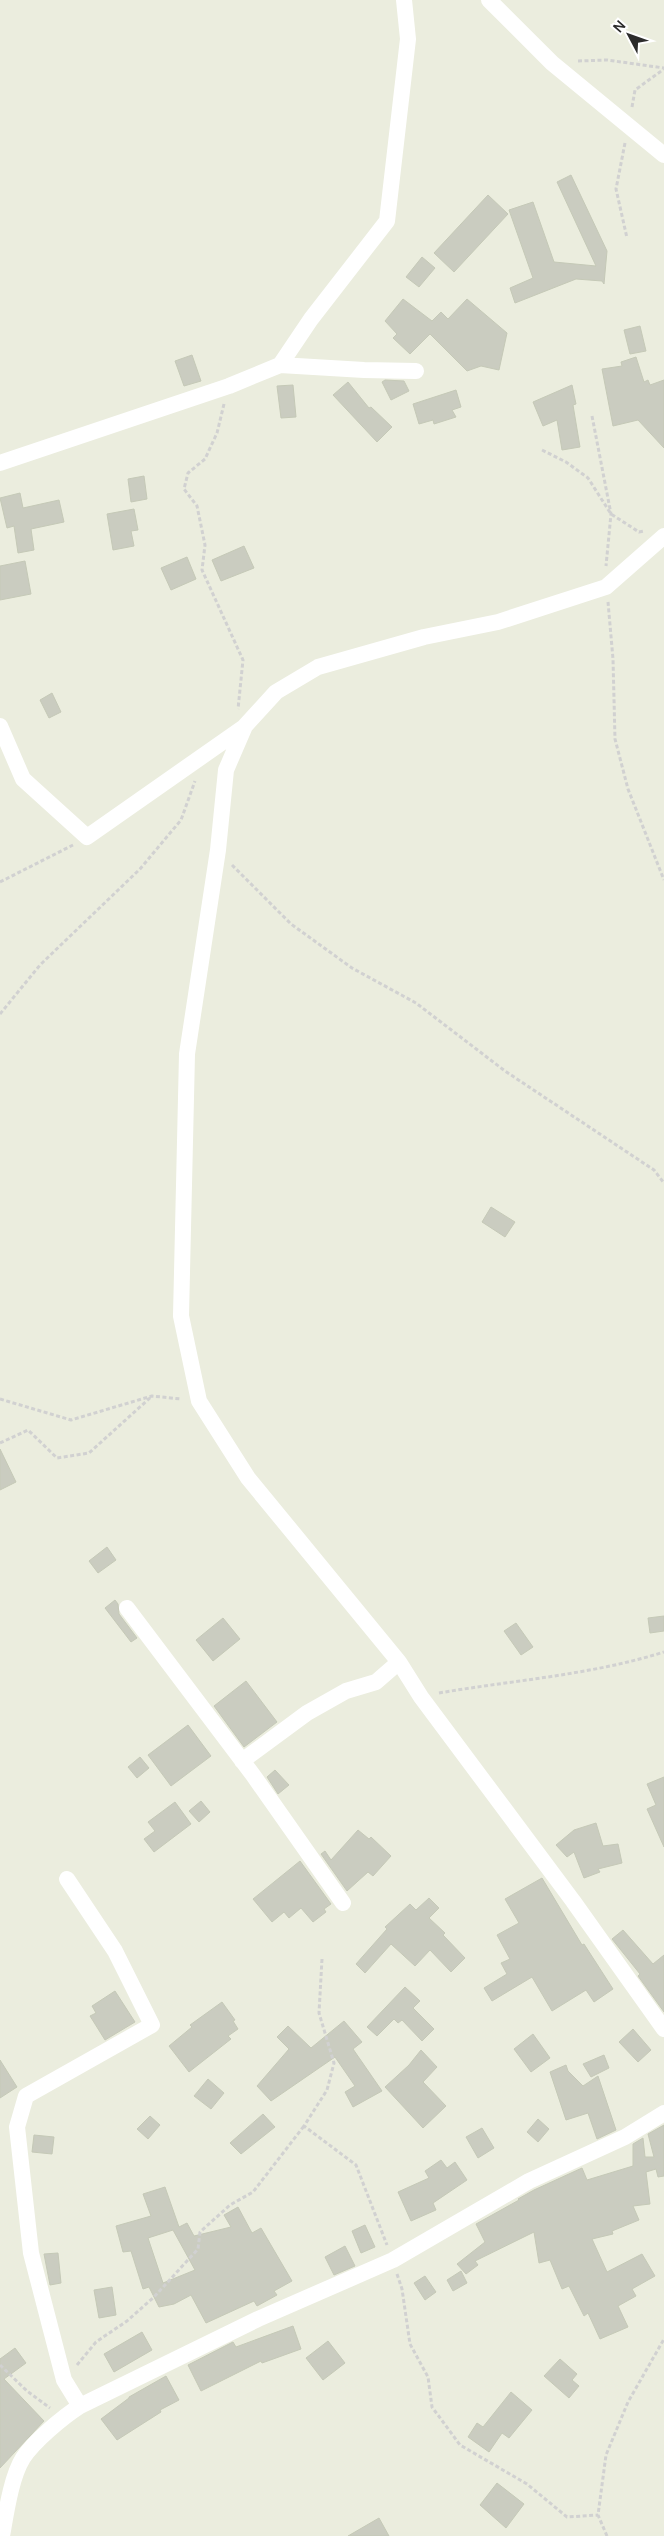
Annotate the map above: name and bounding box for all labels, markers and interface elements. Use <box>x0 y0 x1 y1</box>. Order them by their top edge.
north arrow <box>604 10 654 60</box>
text: N <box>608 16 629 36</box>

